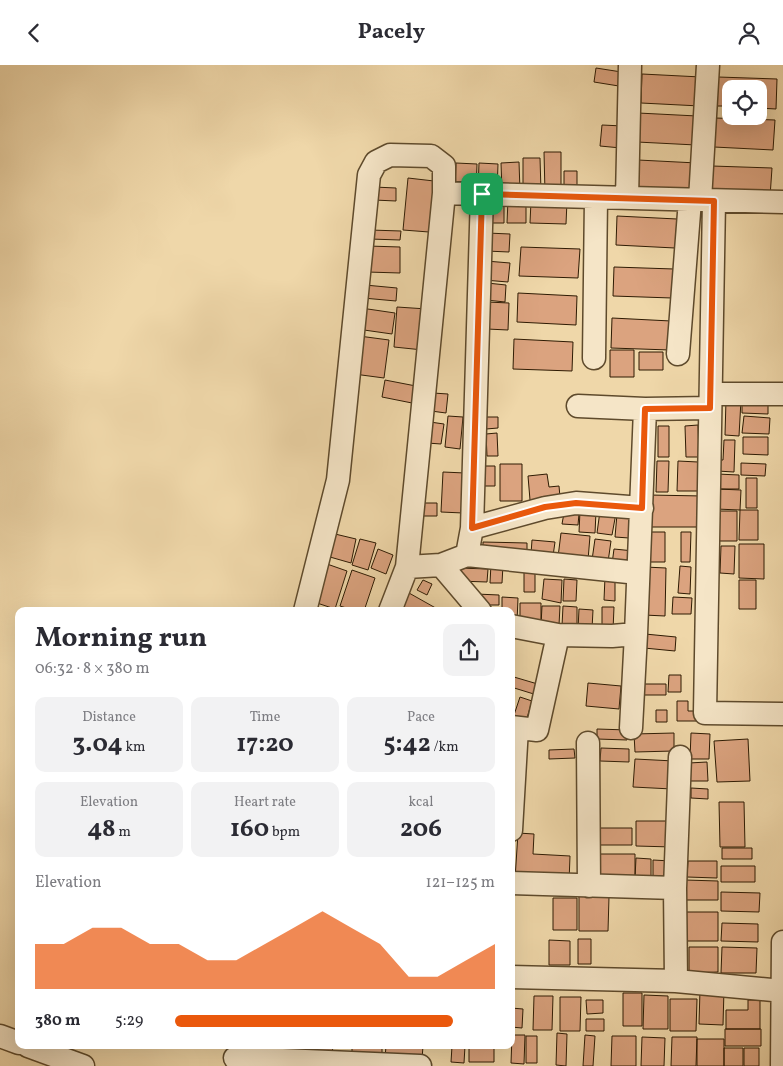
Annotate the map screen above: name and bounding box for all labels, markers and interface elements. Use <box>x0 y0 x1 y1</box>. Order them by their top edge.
text: Pacely <box>358 17 425 48</box>
icon: back <box>20 19 48 47</box>
icon: person <box>735 19 763 47</box>
map controls <box>722 80 767 125</box>
button: locate <box>722 80 767 125</box>
pin <box>461 173 503 215</box>
icon: arrive <box>468 180 496 208</box>
text: Morning run <box>35 619 207 658</box>
button: share <box>443 624 495 676</box>
text: 06:32 · 8 × 380 m <box>35 658 150 680</box>
text: Distance <box>82 708 136 727</box>
text: Time <box>250 708 280 727</box>
text: Pace <box>407 708 435 727</box>
text: 3.04 <box>73 727 123 762</box>
text: 17:20 <box>236 727 294 762</box>
text: 5:42 <box>383 727 431 762</box>
text: km <box>123 738 145 757</box>
text: /km <box>431 738 459 757</box>
text: Elevation <box>80 793 138 812</box>
text: Heart rate <box>234 793 296 812</box>
text: kcal <box>409 793 433 812</box>
text: 48 <box>87 812 116 847</box>
text: 160 <box>230 812 269 847</box>
text: 206 <box>400 812 442 847</box>
text: m <box>116 823 131 842</box>
text: bpm <box>269 823 300 842</box>
text: Elevation <box>35 872 102 894</box>
text: 121–125 m <box>426 872 495 894</box>
text: 380 m <box>35 1010 80 1032</box>
text: 5:29 <box>115 1010 143 1032</box>

